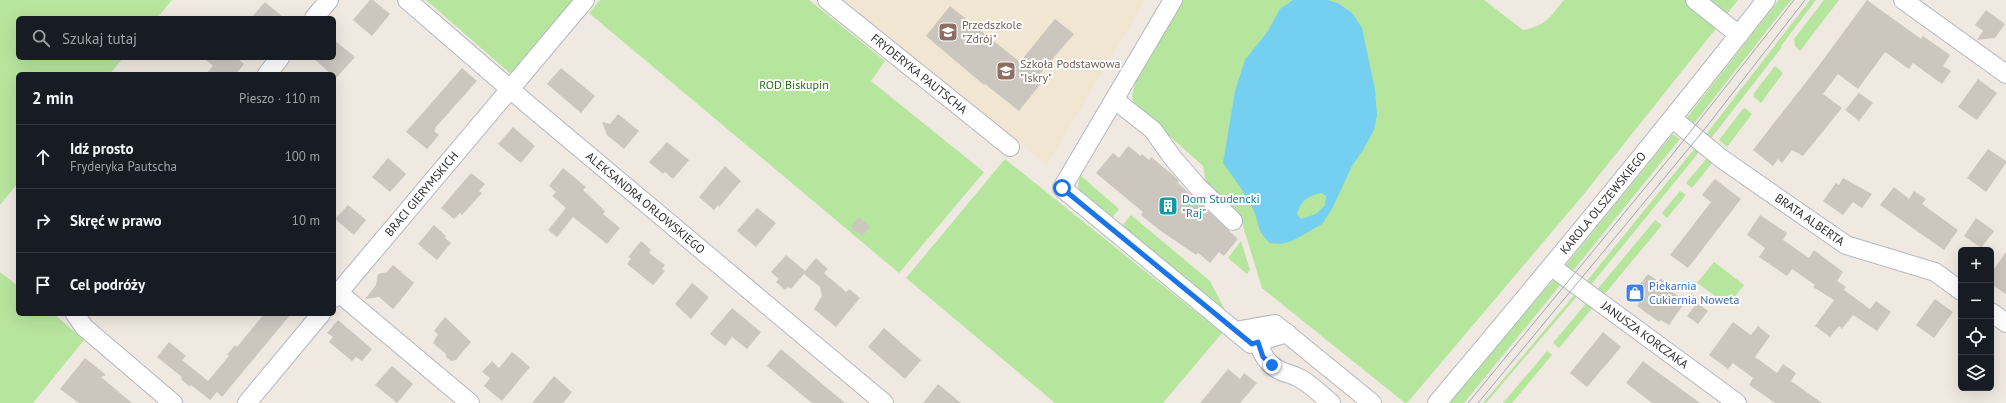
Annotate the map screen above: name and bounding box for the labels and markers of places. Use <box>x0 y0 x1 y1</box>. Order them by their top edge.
place label: Przedszkole "Zdrój" <box>962 17 1022 46</box>
school or university icon: Przedszkole "Zdrój" <box>937 21 959 43</box>
place label: Szkoła Podstawowa "Iskry" <box>1020 56 1120 85</box>
school or university icon: Szkoła Podstawowa "Iskry" <box>995 60 1017 82</box>
place label: Dom Studencki "Raj" <box>1182 191 1260 220</box>
building icon: Dom Studencki "Raj" <box>1157 195 1179 217</box>
place label: Piekarnia Cukiernia Noweta <box>1649 278 1739 307</box>
shop icon: Piekarnia Cukiernia Noweta <box>1624 282 1646 304</box>

